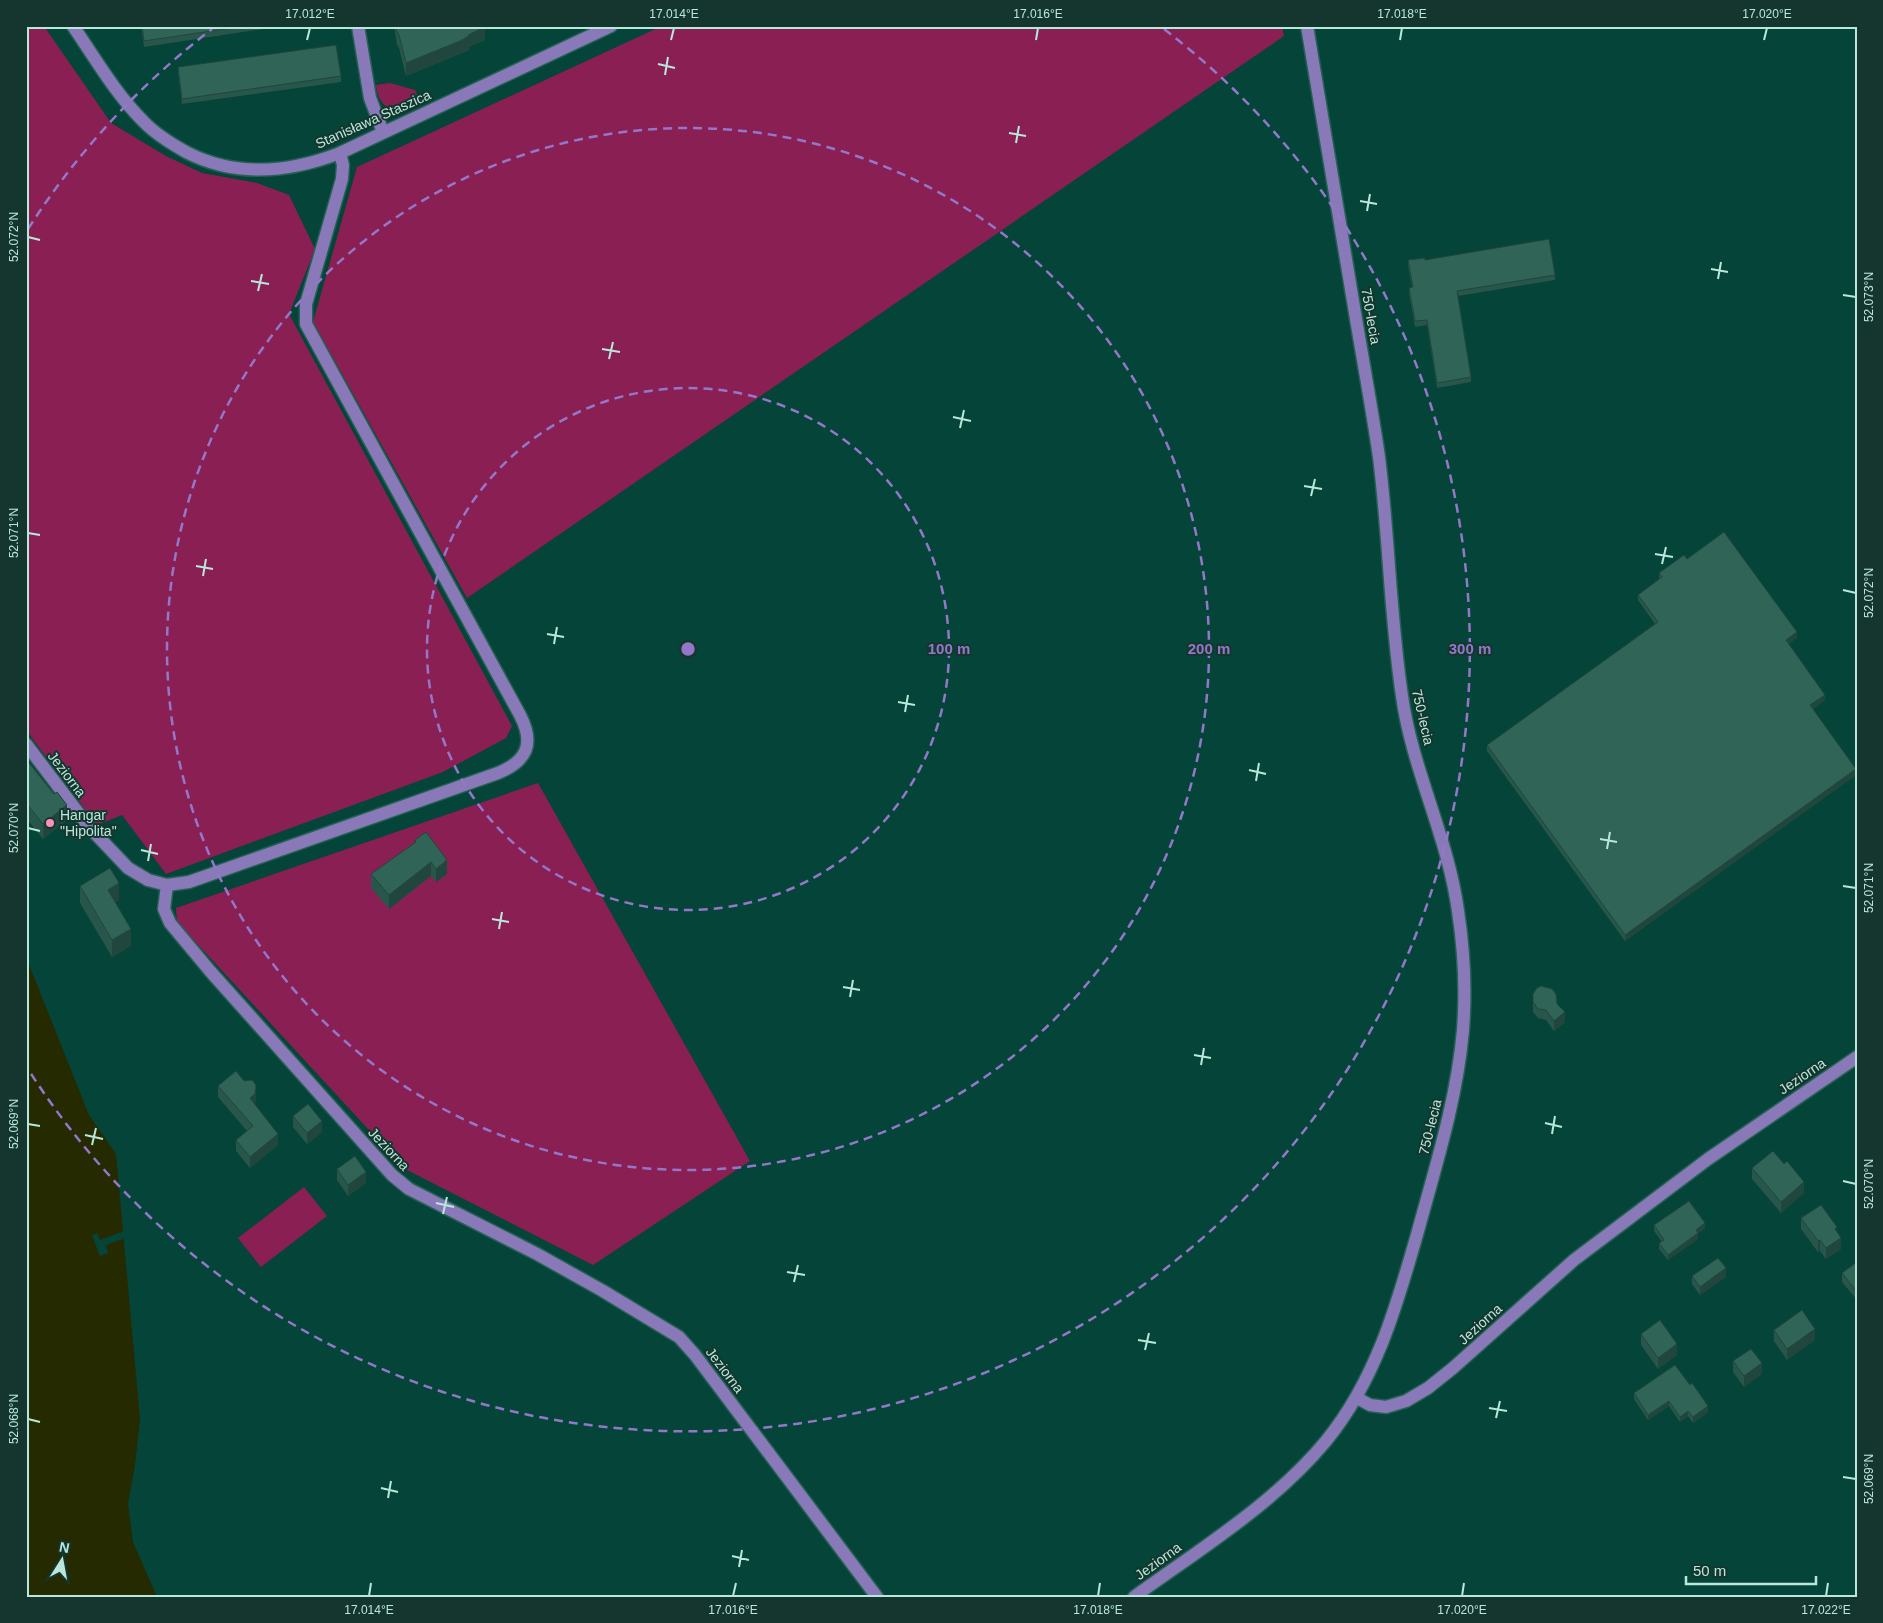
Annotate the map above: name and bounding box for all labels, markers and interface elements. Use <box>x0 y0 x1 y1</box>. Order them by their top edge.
text: 17.012°E <box>285 7 335 21</box>
text: 17.014°E <box>649 7 699 21</box>
text: 17.016°E <box>1013 7 1063 21</box>
text: 17.018°E <box>1377 7 1427 21</box>
text: 17.020°E <box>1742 7 1792 21</box>
street label: Stanisława Staszica <box>313 86 433 152</box>
text: 52.072°N <box>7 212 21 262</box>
text: 52.073°N <box>1862 272 1876 322</box>
street label: 750-lecia <box>1358 287 1384 346</box>
text: 52.071°N <box>7 508 21 558</box>
text: 52.072°N <box>1862 568 1876 618</box>
centre of rings <box>679 640 697 658</box>
text: 100 m <box>928 640 970 657</box>
text: 200 m <box>1188 640 1230 657</box>
text: 300 m <box>1449 640 1491 657</box>
street label: 750-lecia <box>1409 688 1437 747</box>
street label: Jeziorna <box>45 748 89 800</box>
text: 52.070°N <box>7 803 21 853</box>
place label: Hangar "Hipolita" <box>60 807 117 839</box>
marker: Hangar "Hipolita" <box>44 817 56 829</box>
text: 52.071°N <box>1862 863 1876 913</box>
street label: Jeziorna <box>1776 1054 1829 1097</box>
street label: 750-lecia <box>1415 1097 1445 1157</box>
text: 52.069°N <box>7 1099 21 1149</box>
street label: Jeziorna <box>365 1124 413 1174</box>
text: 52.070°N <box>1862 1159 1876 1209</box>
street label: Jeziorna <box>1455 1300 1505 1348</box>
street label: Jeziorna <box>703 1344 747 1396</box>
text: 52.068°N <box>7 1394 21 1444</box>
text: 52.069°N <box>1862 1454 1876 1504</box>
north arrow <box>38 1536 88 1586</box>
text: N <box>58 1538 71 1556</box>
street label: Jeziorna <box>1132 1539 1184 1583</box>
scale bar <box>1686 1553 1816 1585</box>
text: 50 m <box>1693 1562 1726 1579</box>
text: 17.014°E <box>344 1603 394 1617</box>
text: 17.016°E <box>708 1603 758 1617</box>
text: 17.018°E <box>1073 1603 1123 1617</box>
text: 17.020°E <box>1437 1603 1487 1617</box>
text: 17.022°E <box>1801 1603 1851 1617</box>

